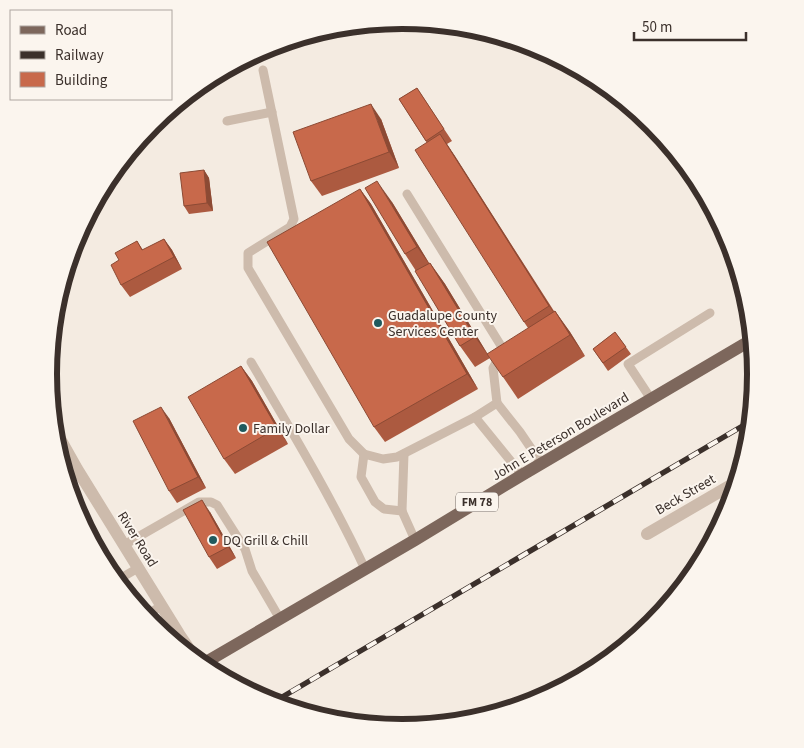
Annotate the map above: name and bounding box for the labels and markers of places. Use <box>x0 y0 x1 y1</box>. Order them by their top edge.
place label: Guadalupe County Services Center <box>388 306 497 342</box>
marker: Guadalupe County Services Center <box>372 317 384 329</box>
place label: Family Dollar <box>253 419 330 439</box>
marker: Family Dollar <box>237 422 249 434</box>
place label: DQ Grill & Chill <box>223 531 309 551</box>
marker: DQ Grill & Chill <box>207 534 219 546</box>

